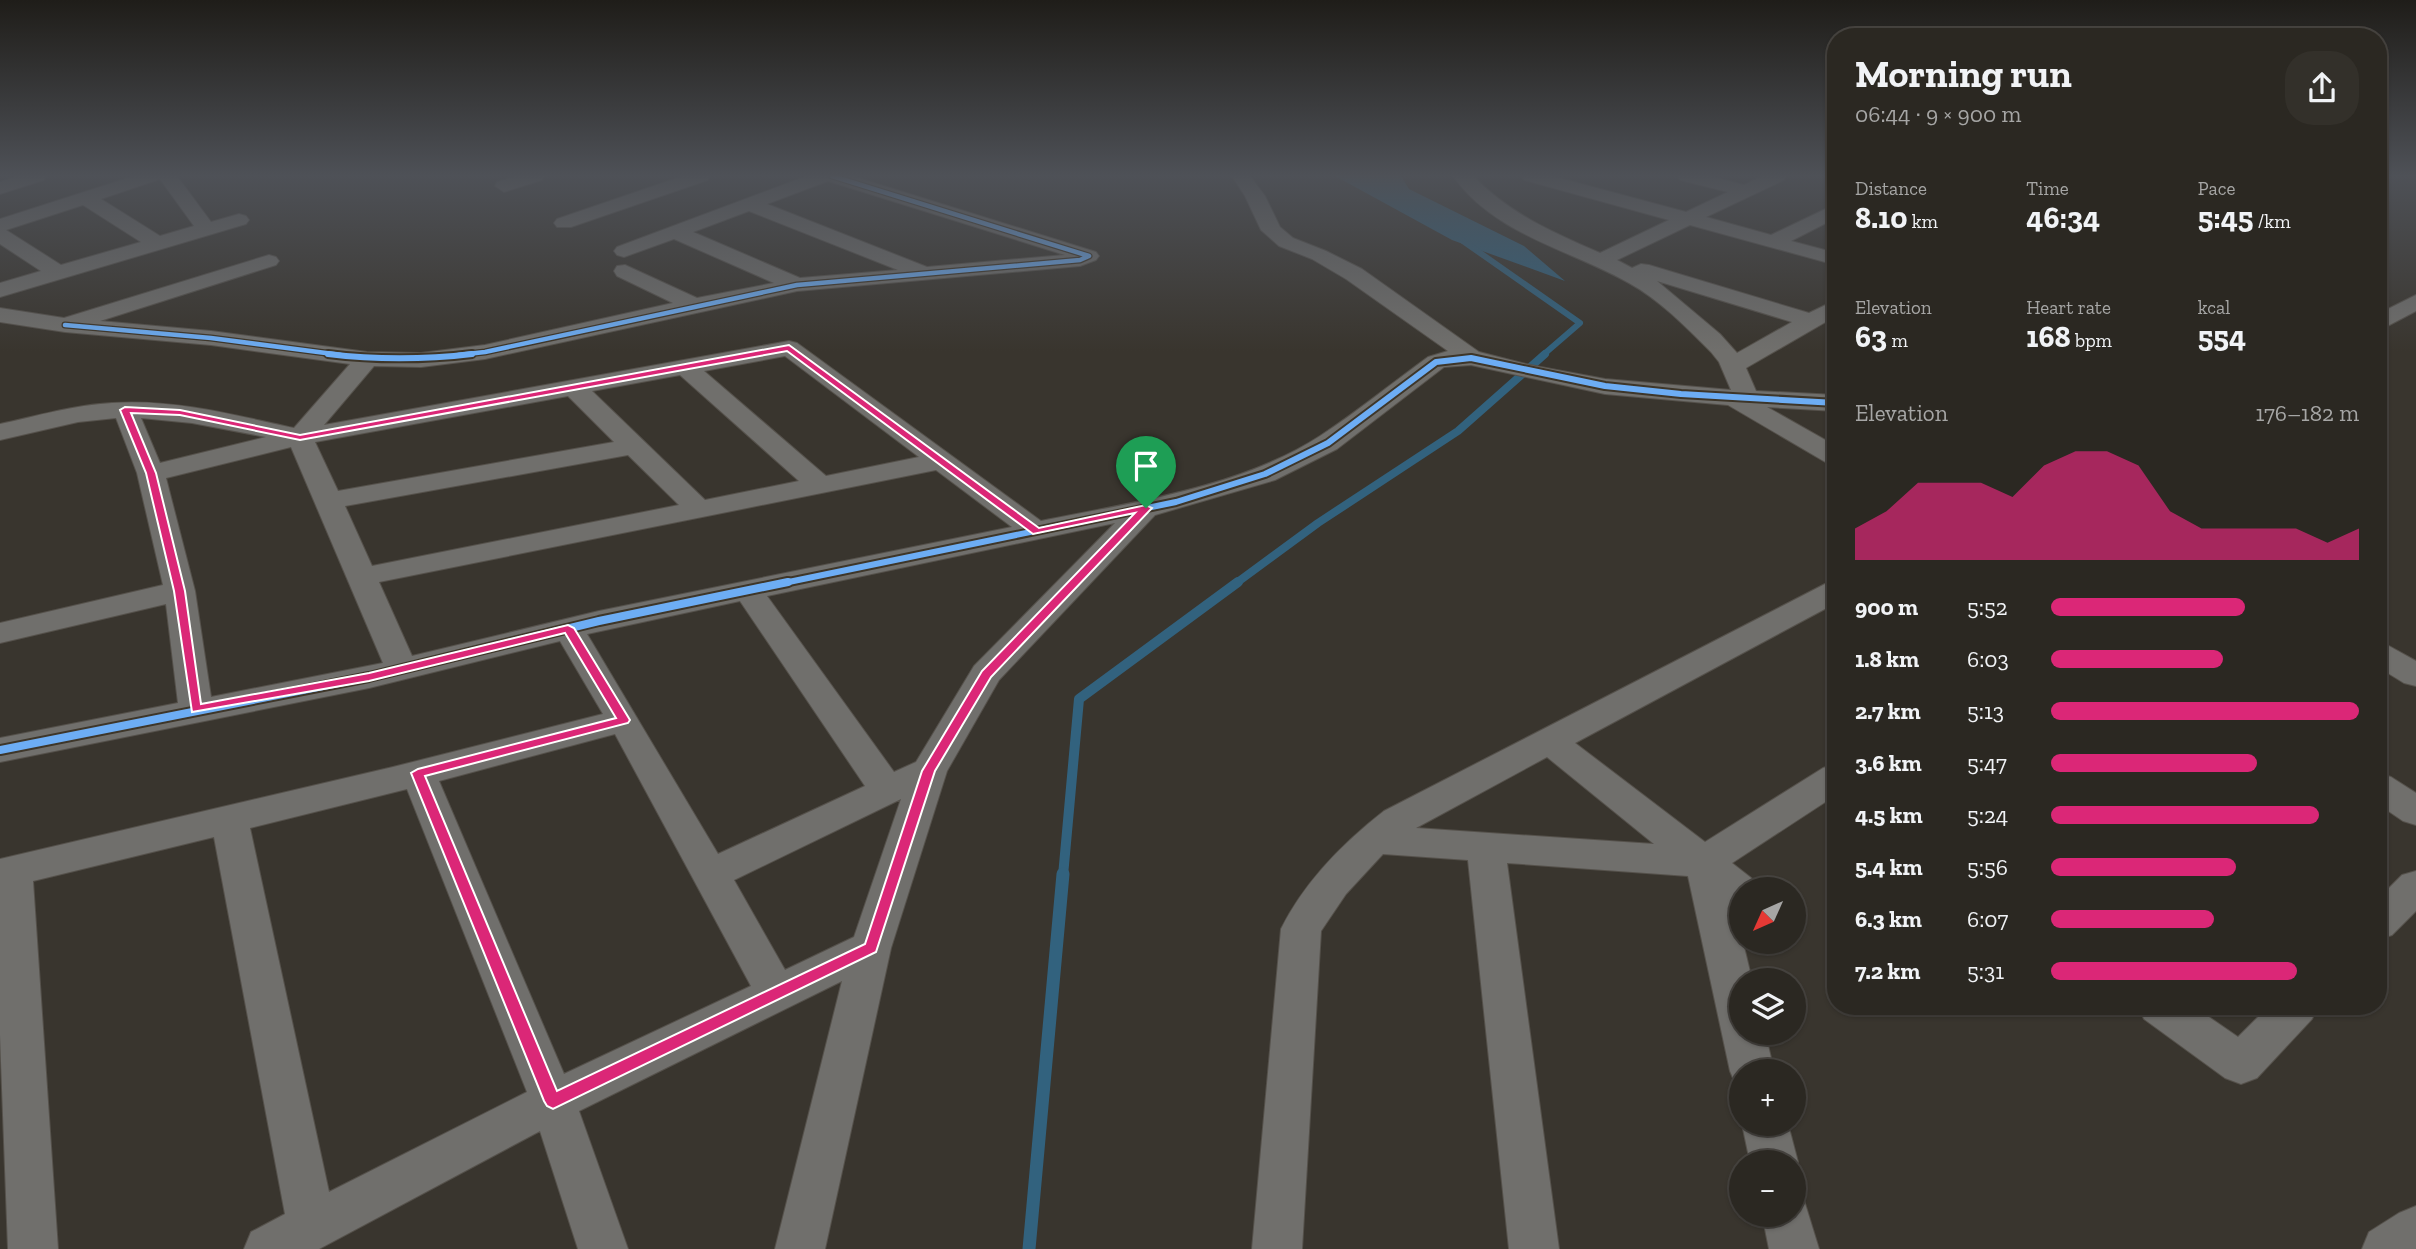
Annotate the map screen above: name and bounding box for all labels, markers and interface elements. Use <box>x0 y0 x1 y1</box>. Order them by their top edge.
text: Morning run <box>1855 51 2072 97</box>
button: share <box>2285 51 2359 125</box>
text: 06:44 · 9 × 900 m <box>1855 100 2021 128</box>
text: Distance <box>1855 177 1927 200</box>
text: Time <box>2026 177 2069 200</box>
text: Pace <box>2198 177 2235 200</box>
text: 8.10 <box>1855 200 1907 236</box>
text: 46:34 <box>2026 200 2100 236</box>
text: 5:45 <box>2198 200 2254 236</box>
text: km <box>1907 210 1938 233</box>
text: /km <box>2254 210 2291 233</box>
text: Elevation <box>1855 296 1932 319</box>
text: Heart rate <box>2026 296 2111 319</box>
text: kcal <box>2198 296 2230 319</box>
text: 63 <box>1855 319 1887 355</box>
text: 168 <box>2026 319 2071 355</box>
text: 554 <box>2198 319 2246 355</box>
text: m <box>1887 329 1908 352</box>
text: bpm <box>2071 329 2112 352</box>
text: Elevation <box>1855 399 1948 427</box>
text: 176–182 m <box>2255 399 2359 427</box>
pin <box>1116 436 1176 508</box>
icon: arrive <box>1127 447 1165 485</box>
text: 900 m <box>1855 593 1918 621</box>
text: 5:52 <box>1967 593 2008 621</box>
text: 1.8 km <box>1855 645 1919 673</box>
text: 6:03 <box>1967 645 2009 673</box>
text: 2.7 km <box>1855 697 1921 725</box>
text: 5:13 <box>1967 697 2004 725</box>
text: 3.6 km <box>1855 749 1922 777</box>
text: 5:47 <box>1967 749 2007 777</box>
text: 4.5 km <box>1855 801 1923 829</box>
text: 5:24 <box>1967 801 2008 829</box>
text: 5.4 km <box>1855 853 1923 881</box>
text: 5:56 <box>1967 853 2008 881</box>
north arrow <box>1729 877 1806 954</box>
map controls <box>1729 877 1806 1227</box>
text: 6.3 km <box>1855 905 1922 933</box>
text: 6:07 <box>1967 905 2008 933</box>
text: 7.2 km <box>1855 957 1920 985</box>
text: 5:31 <box>1967 957 2004 985</box>
button: layers <box>1729 968 1806 1045</box>
button: + <box>1729 1059 1806 1136</box>
button: − <box>1729 1150 1806 1227</box>

